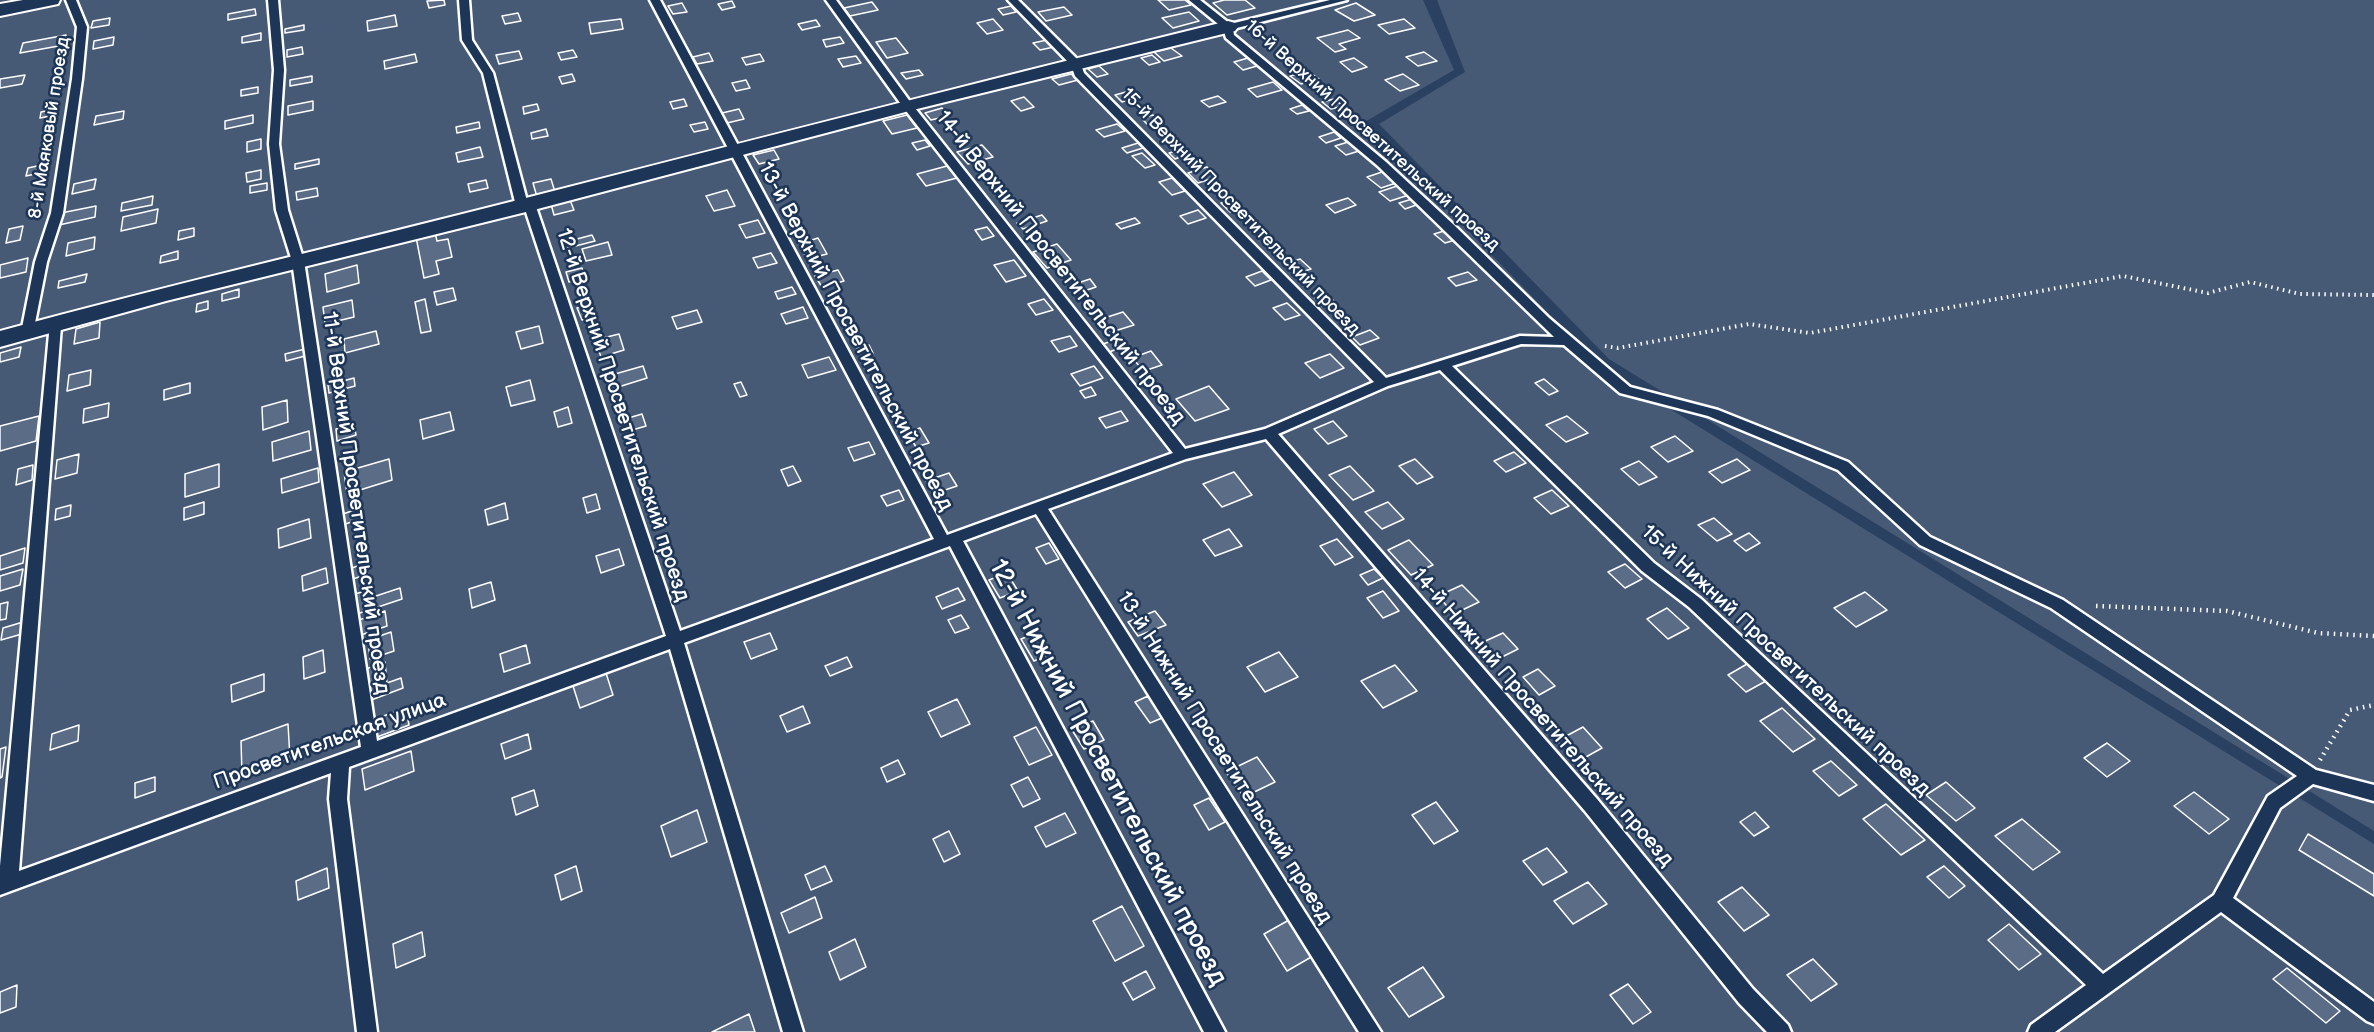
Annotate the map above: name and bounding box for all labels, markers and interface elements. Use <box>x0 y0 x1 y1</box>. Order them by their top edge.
street label: 16-й Верхний Просветительский проезд <box>1240 16 1504 256</box>
street label: 8-й Маяковый проезд <box>25 36 75 220</box>
street label: 15-й Верхний Просветительский проезд <box>1116 84 1364 340</box>
street label: 14-й Верхний Просветительский проезд <box>930 106 1190 430</box>
street label: 13-й Верхний Просветительский проезд <box>752 158 958 516</box>
street label: 12-й Верхний Просветительский проезд <box>550 225 694 605</box>
street label: 11-й Верхний Просветительский проезд <box>316 310 394 696</box>
street label: 15-й Нижний Просветительский проезд <box>1635 520 1935 802</box>
street label: 12-й Нижний Просветительский проезд <box>981 555 1233 991</box>
street label: 14-й Нижний Просветительский проезд <box>1406 564 1678 872</box>
street label: 13-й Нижний Просветительский проезд <box>1111 587 1337 929</box>
street label: Просветительская улица <box>210 688 450 796</box>

